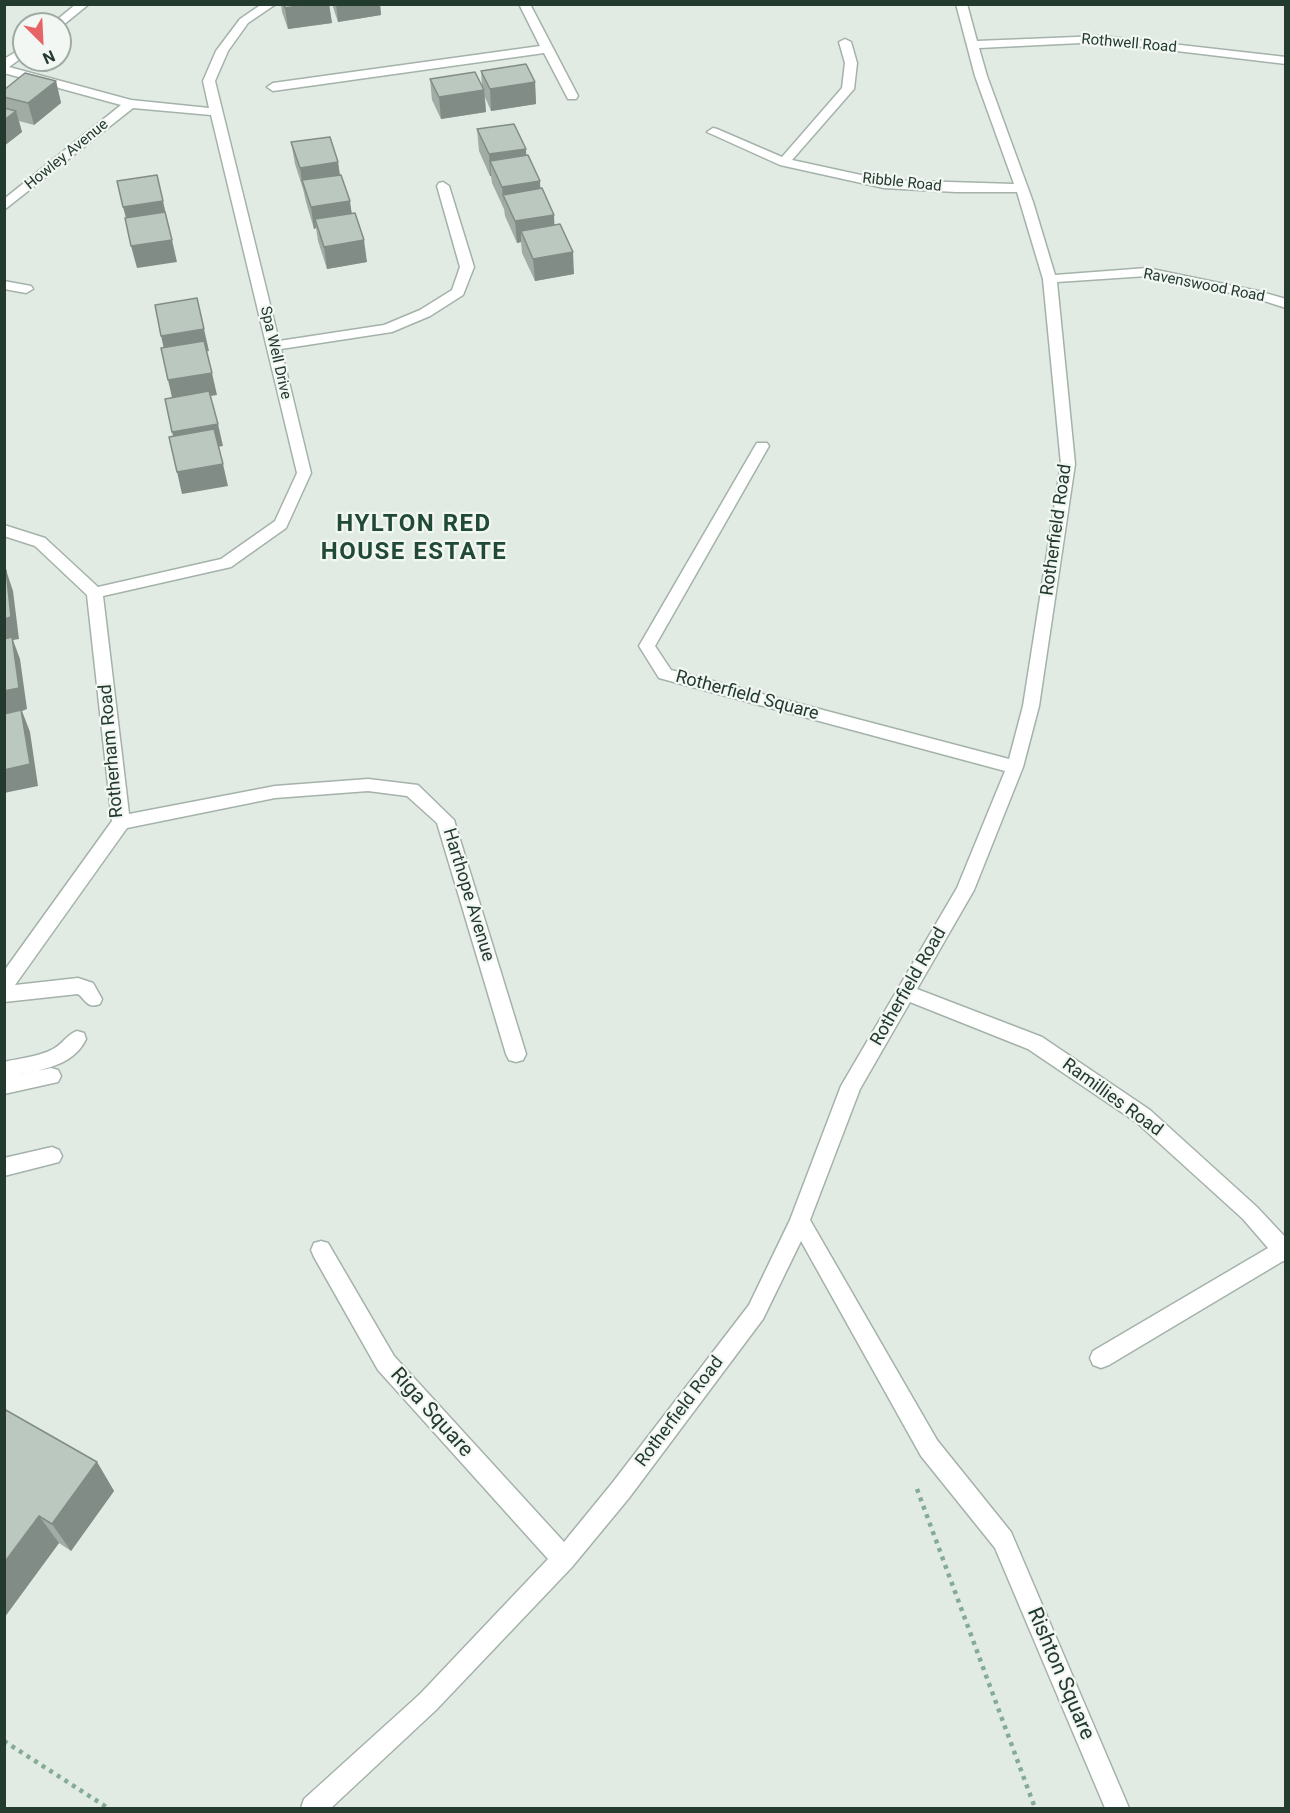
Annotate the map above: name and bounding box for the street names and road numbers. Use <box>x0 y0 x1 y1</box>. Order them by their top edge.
street label: Rothwell Road <box>1081 31 1177 57</box>
street label: Howley Avenue <box>22 116 112 194</box>
street label: Ribble Road <box>862 170 942 196</box>
street label: Ravenswood Road <box>1142 265 1266 307</box>
street label: Spa Well Drive <box>256 305 294 401</box>
street label: Rotherfield Road <box>1037 463 1077 597</box>
street label: Rotherfield Square <box>673 666 821 726</box>
street label: Rotherham Road <box>95 683 129 819</box>
street label: Harthope Avenue <box>437 826 499 964</box>
street label: Rotherfield Road <box>866 924 952 1050</box>
street label: Ramillies Road <box>1058 1054 1166 1142</box>
street label: Rotherfield Road <box>631 1353 729 1471</box>
street label: Riga Square <box>384 1363 478 1463</box>
street label: Rishton Square <box>1021 1604 1099 1744</box>

